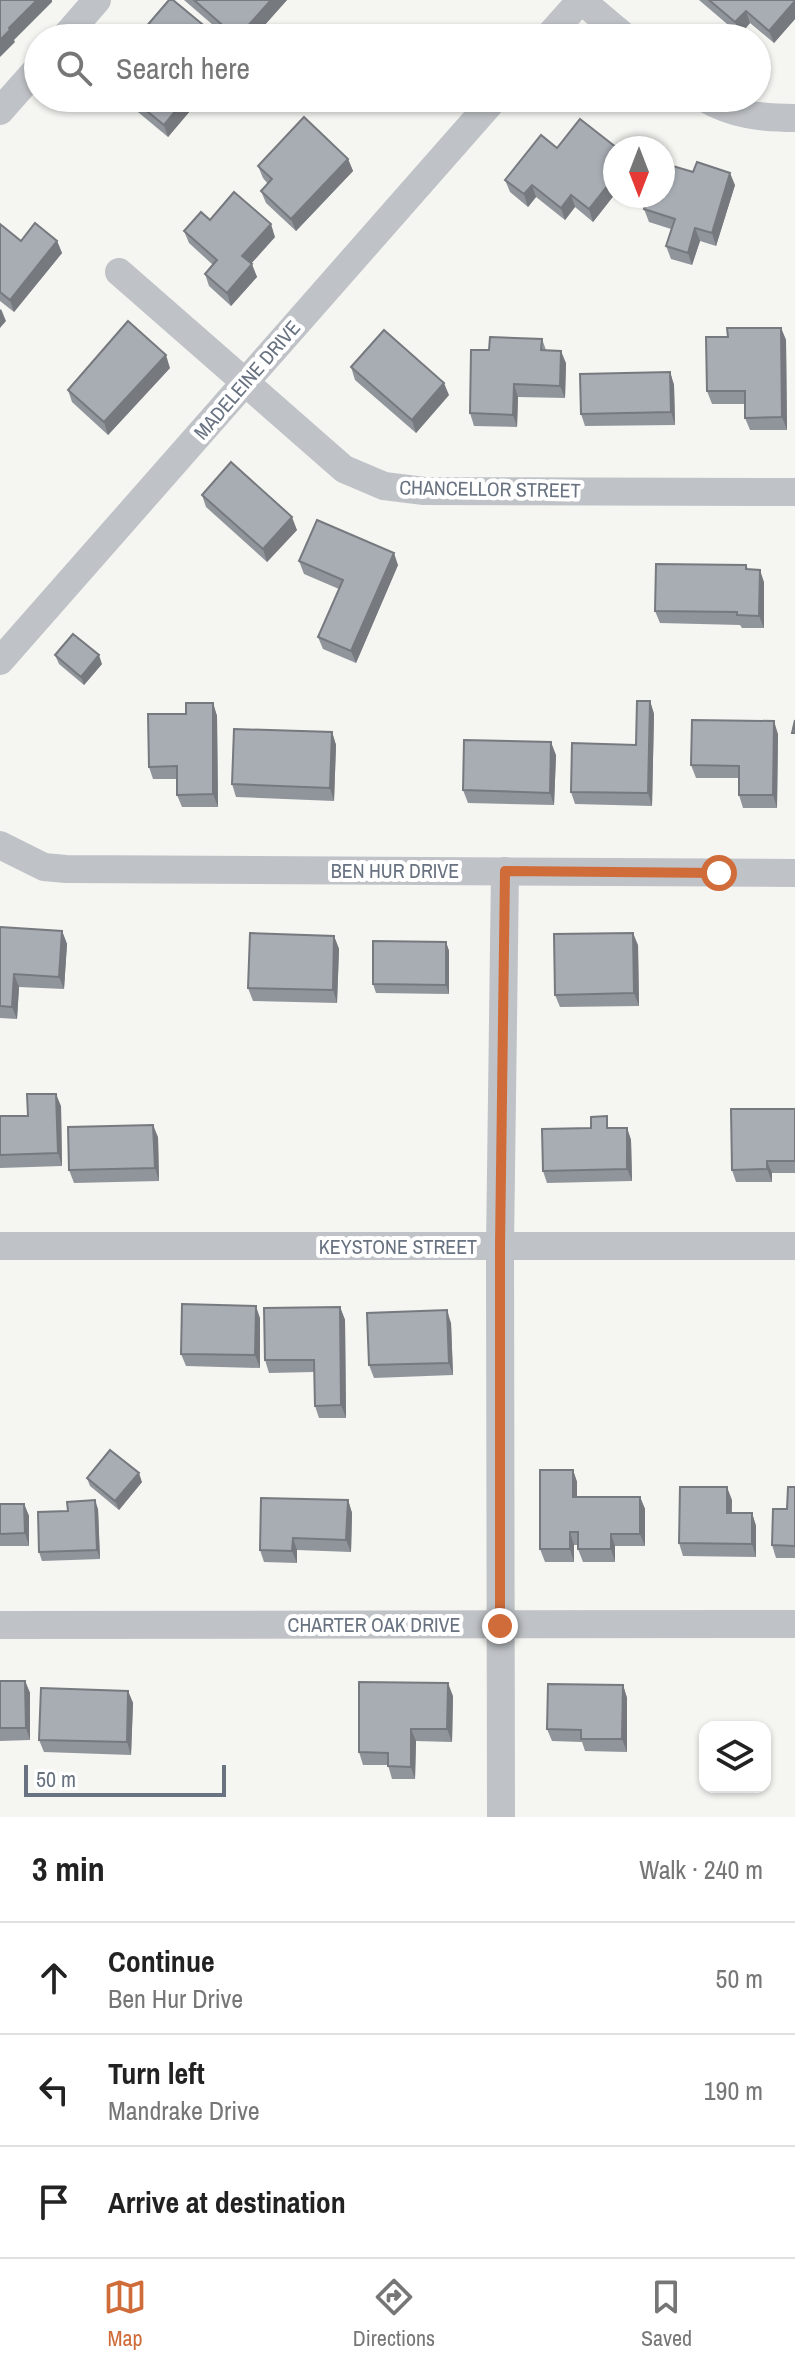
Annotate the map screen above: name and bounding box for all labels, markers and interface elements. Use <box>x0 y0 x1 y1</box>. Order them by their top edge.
search box <box>24 24 771 112</box>
icon: search <box>52 46 96 90</box>
text: Search here <box>116 48 250 88</box>
north arrow <box>603 136 675 208</box>
street label: MADELEINE DRIVE <box>187 314 306 445</box>
street label: CHANCELLOR STREET <box>399 473 581 504</box>
route start <box>701 855 737 891</box>
street label: BEN HUR DRIVE <box>331 857 459 884</box>
street label: KEYSTONE STREET <box>319 1233 477 1260</box>
route end <box>482 1608 518 1644</box>
street label: CHARTER OAK DRIVE <box>288 1611 460 1638</box>
map controls <box>699 1721 771 1793</box>
button: layers <box>699 1721 771 1793</box>
scale bar <box>24 1761 226 1797</box>
text: 50 m <box>36 1764 76 1794</box>
text: 3 min <box>32 1846 105 1892</box>
text: Walk · 240 m <box>639 1852 763 1887</box>
text: Continue <box>108 1941 215 1981</box>
icon: ahead <box>32 1956 76 2000</box>
text: 50 m <box>716 1961 763 1996</box>
text: Ben Hur Drive <box>108 1981 243 2016</box>
text: Turn left <box>108 2053 205 2093</box>
icon: left <box>32 2068 76 2112</box>
text: 190 m <box>704 2073 763 2108</box>
text: Mandrake Drive <box>108 2093 260 2128</box>
icon: arrive <box>32 2180 76 2224</box>
text: Arrive at destination <box>108 2182 346 2222</box>
tab: Map <box>103 2275 147 2353</box>
tab: Directions <box>353 2275 435 2353</box>
tab: Saved <box>641 2275 692 2353</box>

